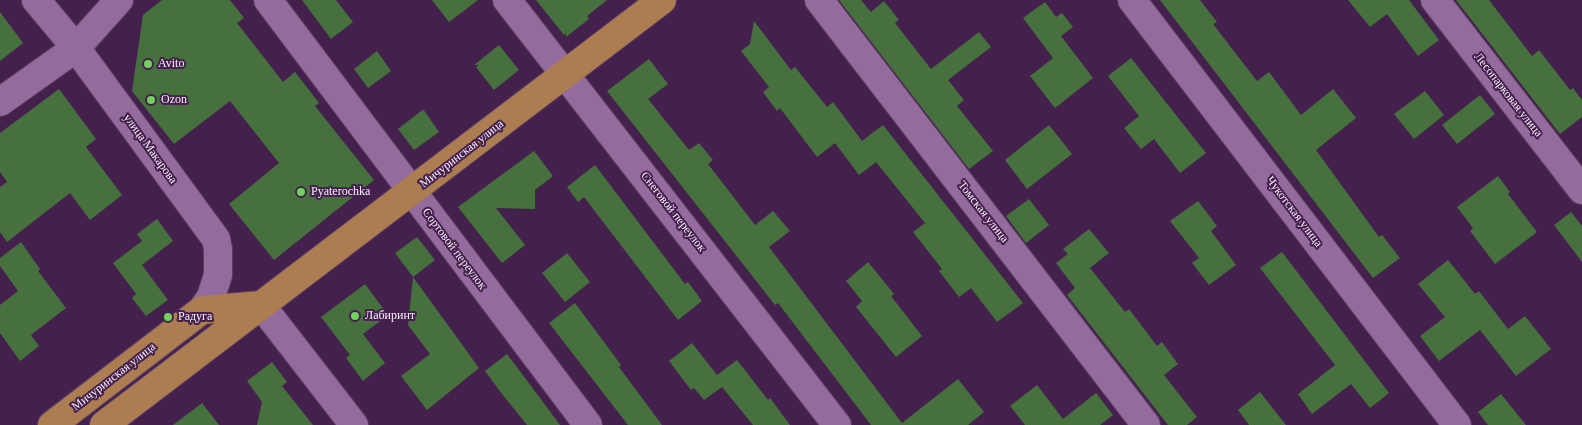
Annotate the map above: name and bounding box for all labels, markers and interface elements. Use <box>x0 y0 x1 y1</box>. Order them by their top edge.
street label: Лесопарковая улица <box>1471 50 1545 140</box>
place label: Avito <box>158 57 184 71</box>
marker: Avito <box>142 58 154 70</box>
place label: Ozon <box>161 93 187 107</box>
marker: Ozon <box>145 94 157 106</box>
street label: улица Макарова <box>120 111 180 187</box>
street label: Мичуринская улица <box>417 117 507 191</box>
street label: Снеговой переулок <box>637 169 709 255</box>
street label: Чукотская улица <box>1263 174 1325 250</box>
street label: Томская улица <box>954 178 1012 246</box>
place label: Pyaterochka <box>311 185 370 199</box>
marker: Pyaterochka <box>295 186 307 198</box>
street label: Сортовой переулок <box>419 206 489 292</box>
place label: Лабиринт <box>365 309 415 323</box>
place label: Радуга <box>178 310 212 324</box>
marker: Лабиринт <box>349 310 361 322</box>
marker: Радуга <box>162 311 174 323</box>
street label: Мичуринская улица <box>69 340 159 414</box>

